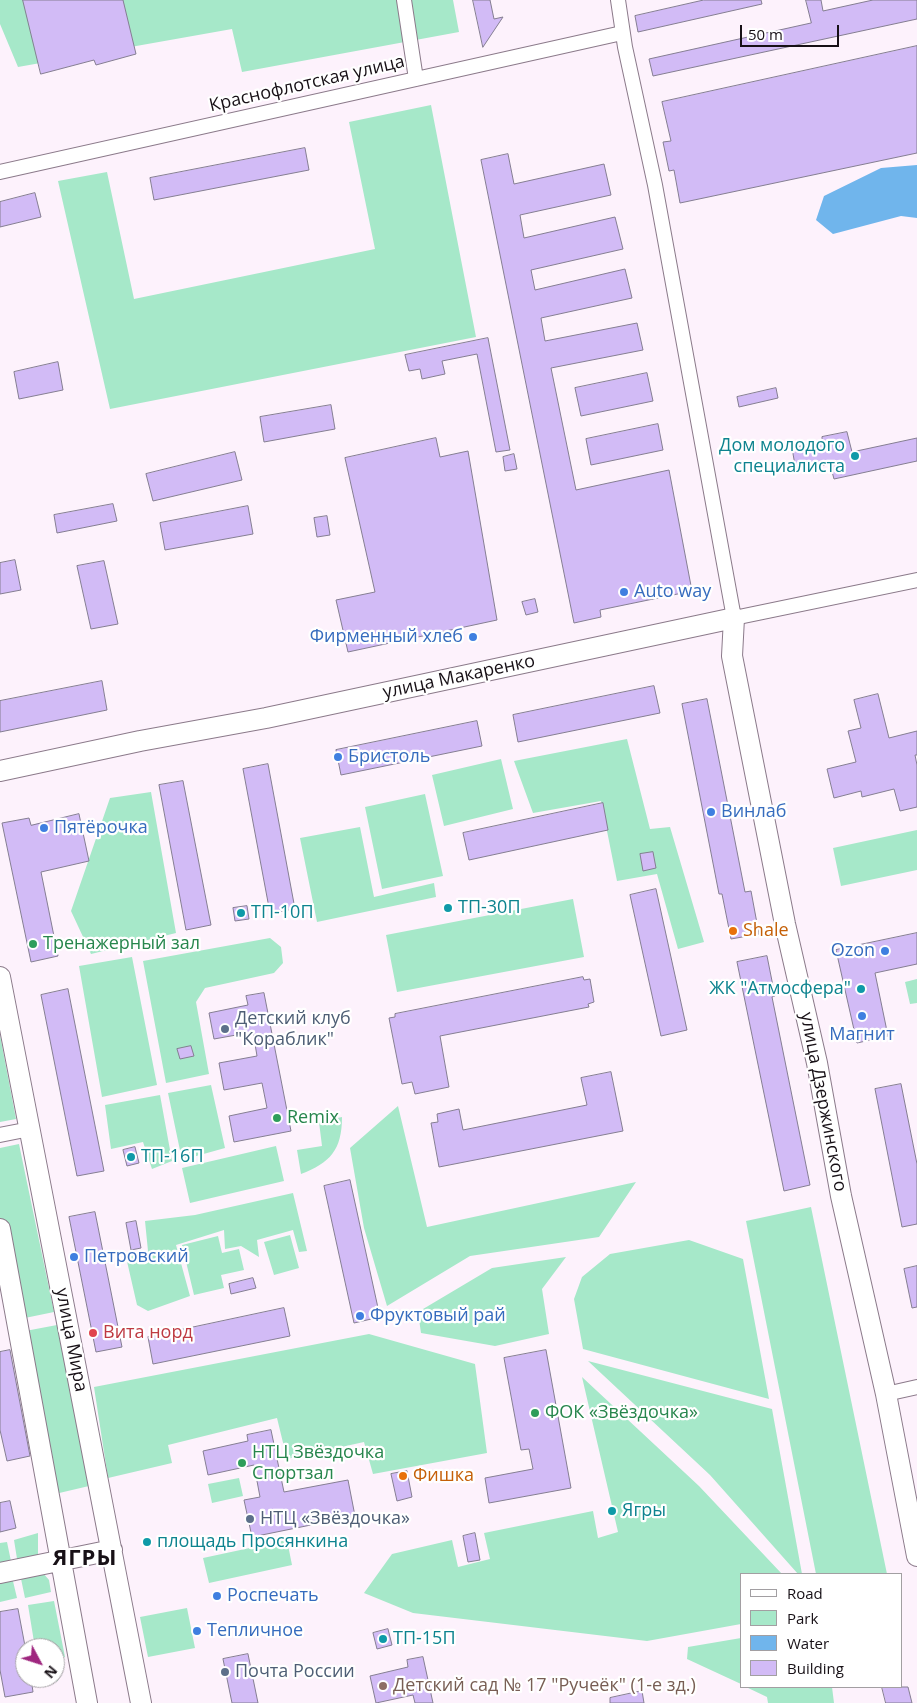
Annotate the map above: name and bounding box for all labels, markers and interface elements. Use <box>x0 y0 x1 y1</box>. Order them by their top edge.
scale bar <box>742 15 841 47</box>
text: 50 m <box>748 24 783 44</box>
street label: Краснофлотская улица <box>207 51 407 117</box>
place label: Дом молодого специалиста <box>719 435 845 478</box>
marker: Дом молодого специалиста <box>849 450 861 462</box>
place label: Auto way <box>634 581 711 603</box>
marker: Auto way <box>618 586 630 598</box>
place label: Фирменный хлеб <box>310 626 463 648</box>
marker: Фирменный хлеб <box>467 631 479 643</box>
street label: улица Макаренко <box>381 650 537 704</box>
place label: Бристоль <box>348 746 430 768</box>
marker: Бристоль <box>332 751 344 763</box>
place label: Винлаб <box>721 801 786 823</box>
marker: Винлаб <box>705 806 717 818</box>
place label: Пятёрочка <box>54 817 148 839</box>
marker: Пятёрочка <box>38 822 50 834</box>
place label: ТП-30П <box>458 897 520 919</box>
place label: ТП-10П <box>251 902 313 924</box>
marker: ТП-30П <box>442 902 454 914</box>
marker: ТП-10П <box>235 907 247 919</box>
place label: Shale <box>743 920 789 942</box>
marker: Shale <box>727 925 739 937</box>
place label: Тренажерный зал <box>43 933 200 955</box>
marker: Тренажерный зал <box>27 938 39 950</box>
place label: Ozon <box>831 940 875 962</box>
marker: Ozon <box>879 945 891 957</box>
place label: ЖК "Атмосфера" <box>709 978 851 1000</box>
marker: ЖК "Атмосфера" <box>855 983 867 995</box>
place label: Детский клуб "Кораблик" <box>235 1008 351 1050</box>
street label: улица Дзержинского <box>795 1010 851 1194</box>
marker: Магнит <box>856 1010 868 1022</box>
marker: Детский клуб "Кораблик" <box>219 1023 231 1035</box>
place label: Магнит <box>829 1024 895 1046</box>
place label: Remix <box>287 1107 339 1129</box>
marker: Remix <box>271 1112 283 1124</box>
place label: ТП-16П <box>141 1146 203 1168</box>
marker: ТП-16П <box>125 1151 137 1163</box>
place label: Петровский <box>84 1246 189 1268</box>
marker: Петровский <box>68 1251 80 1263</box>
street label: улица Мира <box>50 1286 92 1394</box>
place label: Фруктовый рай <box>370 1305 506 1327</box>
marker: Фруктовый рай <box>354 1310 366 1322</box>
place label: Вита норд <box>103 1322 193 1344</box>
marker: Вита норд <box>87 1327 99 1339</box>
place label: ФОК «Звёздочка» <box>545 1402 698 1424</box>
marker: ФОК «Звёздочка» <box>529 1407 541 1419</box>
place label: НТЦ Звёздочка Спортзал <box>252 1442 384 1485</box>
marker: НТЦ Звёздочка Спортзал <box>236 1457 248 1469</box>
place label: Фишка <box>413 1465 474 1487</box>
marker: Фишка <box>397 1470 409 1482</box>
place label: Ягры <box>622 1500 666 1522</box>
marker: Ягры <box>606 1505 618 1517</box>
place label: НТЦ «Звёздочка» <box>260 1508 410 1530</box>
marker: НТЦ «Звёздочка» <box>244 1513 256 1525</box>
place label: площадь Просянкина <box>157 1531 348 1553</box>
marker: площадь Просянкина <box>141 1536 153 1548</box>
district label: ЯГРЫ <box>52 1546 118 1572</box>
legend <box>740 1573 902 1688</box>
text: Road <box>787 1583 823 1603</box>
place label: Роспечать <box>227 1585 319 1607</box>
marker: Роспечать <box>211 1590 223 1602</box>
text: Park <box>787 1608 818 1628</box>
place label: Тепличное <box>207 1620 303 1642</box>
marker: Тепличное <box>191 1625 203 1637</box>
place label: ТП-15П <box>393 1628 455 1650</box>
marker: ТП-15П <box>377 1633 389 1645</box>
text: Water <box>787 1633 829 1653</box>
north arrow <box>15 1638 65 1688</box>
text: Building <box>787 1658 844 1678</box>
place label: Почта России <box>235 1661 355 1683</box>
text: N <box>40 1662 62 1683</box>
marker: Почта России <box>219 1666 231 1678</box>
place label: Детский сад № 17 "Ручеёк" (1-е зд.) <box>393 1675 696 1697</box>
marker: Детский сад № 17 "Ручеёк" (1-е зд.) <box>377 1680 389 1692</box>

